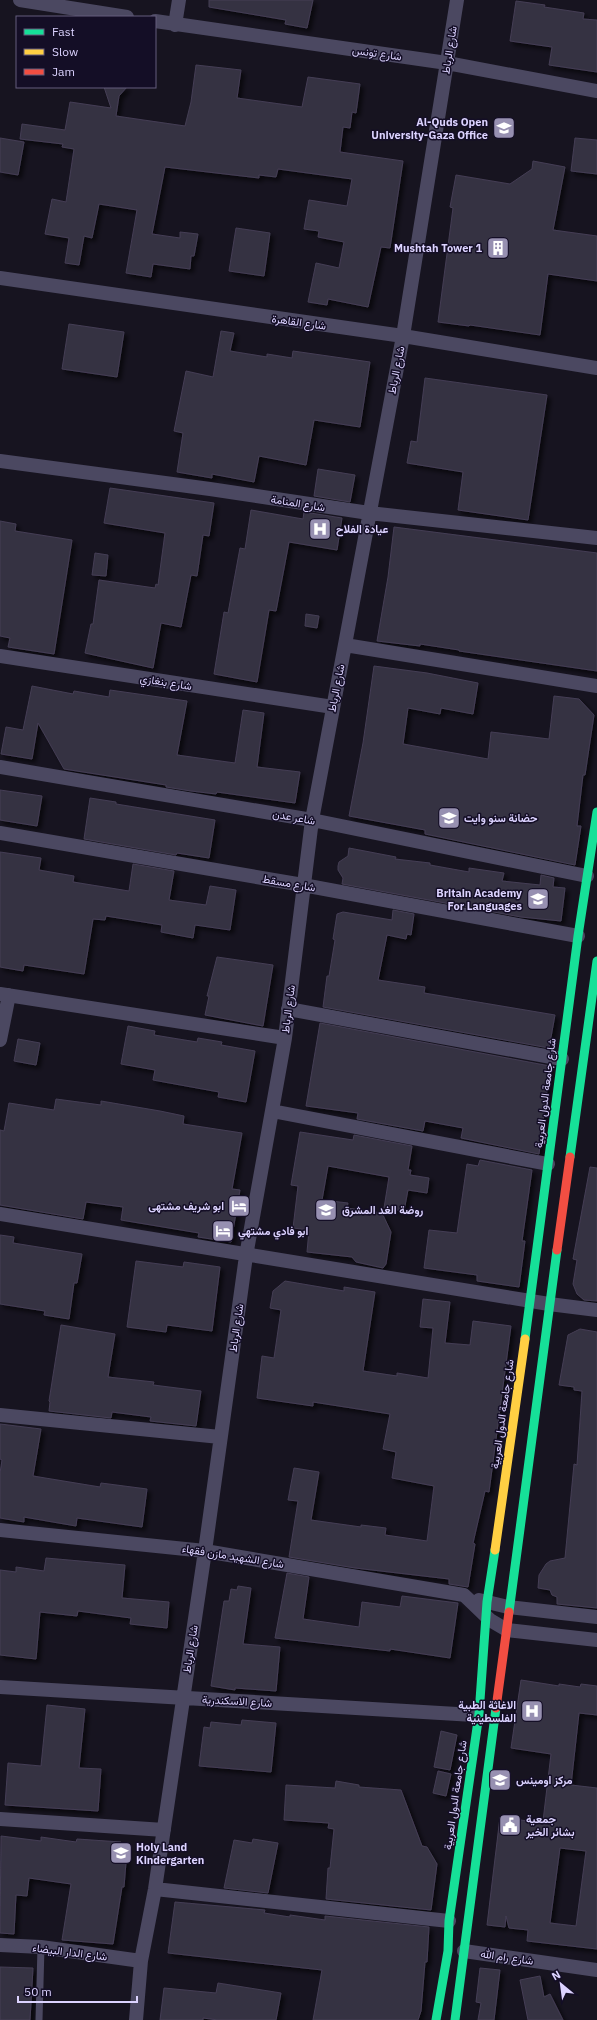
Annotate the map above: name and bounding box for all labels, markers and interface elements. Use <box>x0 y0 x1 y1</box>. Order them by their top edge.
legend <box>16 16 156 88</box>
text: Fast <box>52 24 75 39</box>
street label: شارع الرباط <box>438 25 461 75</box>
street label: شارع تونس <box>351 43 403 64</box>
text: Slow <box>52 44 78 59</box>
text: Jam <box>52 64 75 79</box>
place label: Al-Quds Open University-Gaza Office <box>371 115 488 142</box>
school or university icon: Al-Quds Open University-Gaza Office <box>491 115 517 141</box>
building icon: Mushtah Tower 1 <box>485 235 511 261</box>
place label: Mushtah Tower 1 <box>394 241 482 255</box>
street label: شارع القاهرة <box>271 311 328 334</box>
street label: شارع الرباط <box>384 344 409 395</box>
street label: شارع المنامة <box>270 492 327 515</box>
hospital icon: عيادة الفلاح <box>307 516 333 542</box>
place label: عيادة الفلاح <box>336 522 388 537</box>
street label: شارع الرباط <box>324 662 349 713</box>
street label: شارع بنغازي <box>139 671 193 696</box>
school or university icon: حضانة سنو وايت <box>436 805 462 831</box>
street label: شاعر عدن <box>272 806 317 828</box>
place label: حضانة سنو وايت <box>464 811 538 825</box>
street label: شارع مسقط <box>261 871 317 896</box>
place label: Britain Academy For Languages <box>436 886 522 913</box>
school or university icon: Britain Academy For Languages <box>525 886 551 912</box>
street label: شارع الرباط <box>278 984 299 1034</box>
street label: شارع جامعة الدول العربية <box>531 1037 560 1149</box>
hotel icon: ابو شريف مشتهى <box>226 1193 252 1219</box>
school or university icon: روضة الغد المشرق <box>313 1197 339 1223</box>
place label: ابو شريف مشتهى <box>148 1199 224 1213</box>
place label: روضة الغد المشرق <box>342 1203 423 1217</box>
hotel icon: ابو فادي مشتهي <box>210 1218 236 1244</box>
place label: ابو فادي مشتهي <box>238 1224 308 1240</box>
street label: شارع الرباط <box>226 1303 247 1353</box>
street label: شارع جامعة الدول العربية <box>487 1358 518 1470</box>
street label: شارع الشهيد مازن فقهاء <box>181 1541 285 1572</box>
street label: شارع الرباط <box>179 1624 202 1674</box>
street label: شارع الاسكندرية <box>201 1692 273 1711</box>
place label: الاغاثة الطبية الفلسطينية <box>458 1698 516 1725</box>
hospital icon: الاغاثة الطبية الفلسطينية <box>519 1698 545 1724</box>
street label: شارع جامعة الدول العربية <box>440 1739 471 1851</box>
school or university icon: مركز اومينس <box>487 1767 513 1793</box>
place label: مركز اومينس <box>516 1773 573 1787</box>
public building icon: جمعية بشائر الخير <box>497 1812 523 1838</box>
place label: جمعية بشائر الخير <box>525 1812 575 1839</box>
school or university icon: Holy Land Kindergarten <box>108 1840 134 1866</box>
place label: Holy Land Kindergarten <box>136 1840 204 1867</box>
street label: شارع الدار البيضاء <box>32 1940 109 1965</box>
street label: شارع رام الله <box>480 1946 535 1969</box>
north arrow <box>541 1964 581 2004</box>
text: N <box>549 1967 563 1983</box>
scale bar <box>18 1978 137 2004</box>
text: 50 m <box>24 1984 52 1999</box>

